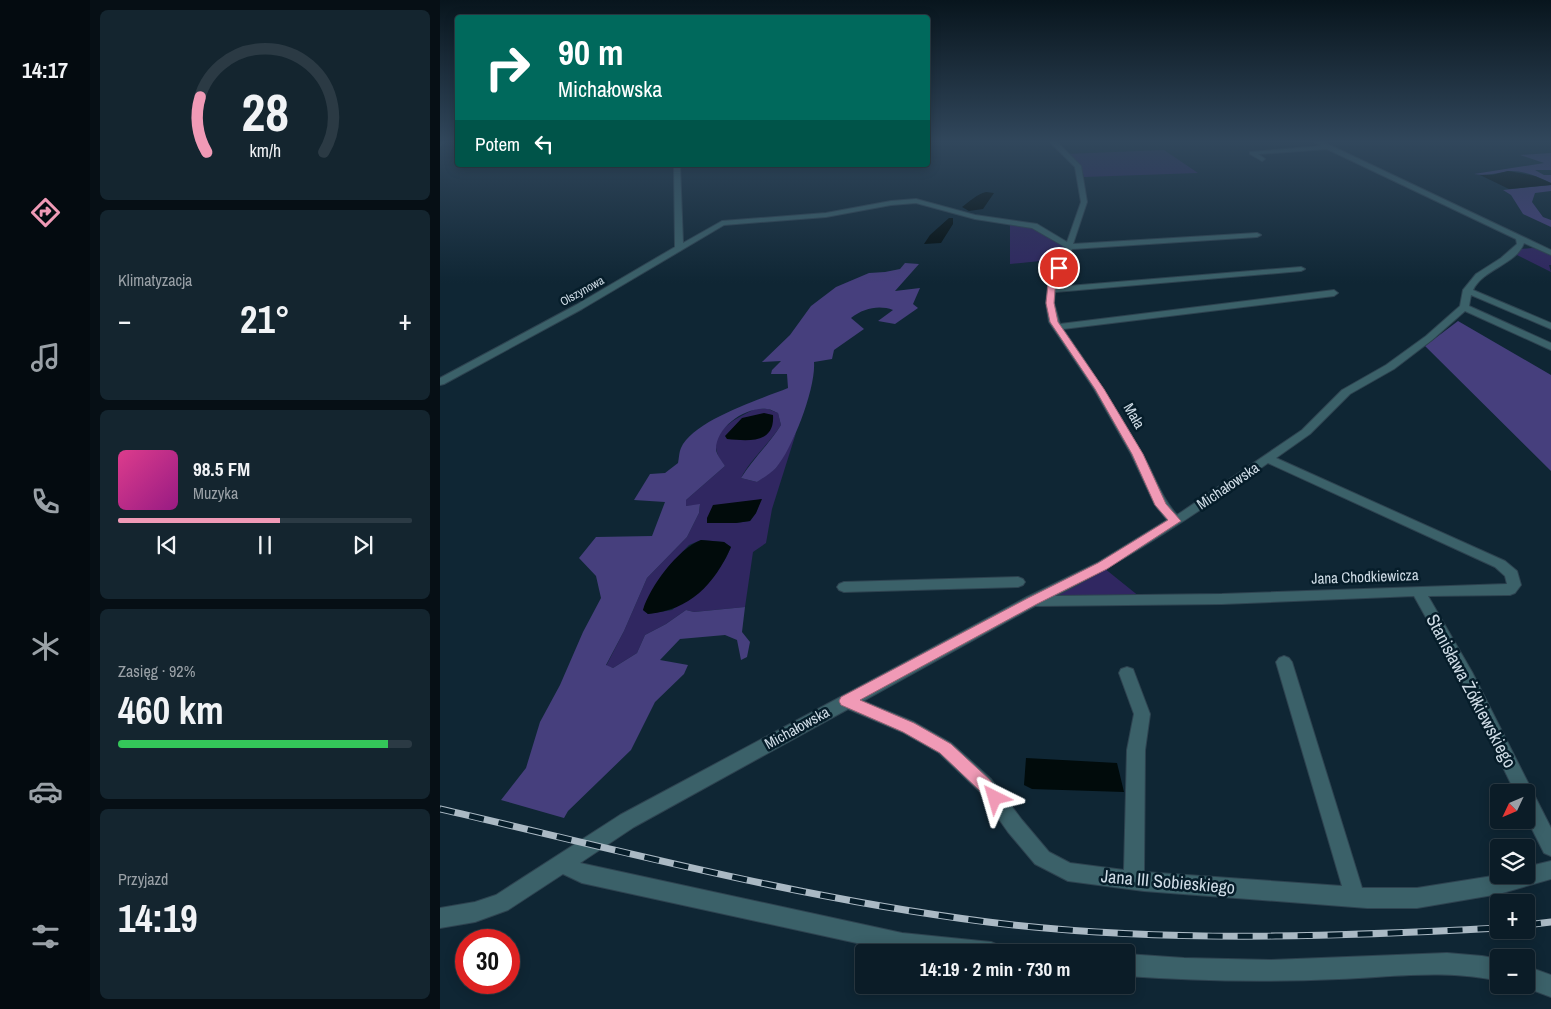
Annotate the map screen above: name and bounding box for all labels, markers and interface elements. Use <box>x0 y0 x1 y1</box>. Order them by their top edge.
text: 90 m <box>558 29 623 76</box>
icon: right <box>475 35 540 100</box>
text: 14:17 <box>22 55 68 85</box>
text: Michałowska <box>558 74 662 104</box>
text: 28 <box>241 77 289 147</box>
icon: left <box>530 130 558 158</box>
text: Potem <box>475 131 520 157</box>
text: km/h <box>249 139 281 163</box>
icon: directions <box>28 195 63 230</box>
pin <box>1038 247 1080 289</box>
icon: arrive <box>1045 254 1073 282</box>
text: Klimatyzacja <box>118 269 192 291</box>
street label: Olszynowa <box>557 272 607 310</box>
text: 21° <box>240 294 290 345</box>
text: − <box>118 301 131 339</box>
text: + <box>399 301 412 339</box>
icon: music <box>28 340 63 375</box>
street label: Mała <box>1119 399 1150 433</box>
text: 98.5 FM <box>193 456 250 482</box>
street label: Michałowska <box>1192 457 1263 514</box>
text: Muzyka <box>193 482 238 504</box>
icon: phone <box>28 484 63 519</box>
icon: previous <box>153 531 181 559</box>
icon: pause <box>251 531 279 559</box>
icon: next <box>349 531 377 559</box>
street label: Jana Chodkiewicza <box>1311 564 1419 589</box>
street label: Stanisława Żółkiewskiego <box>1420 610 1523 772</box>
icon: climate <box>28 629 63 664</box>
text: Zasięg · 92% <box>118 660 195 682</box>
text: 460 km <box>118 685 224 736</box>
street label: Michałowska <box>761 701 833 754</box>
position arrow <box>968 771 1020 823</box>
icon: car <box>28 774 63 809</box>
north arrow <box>1490 784 1535 829</box>
map controls <box>1490 784 1535 994</box>
button: layers <box>1490 839 1535 884</box>
street label: Jana III Sobieskiego <box>1100 863 1236 900</box>
text: Przyjazd <box>118 868 168 890</box>
text: 14:19 <box>118 893 198 944</box>
button: + <box>1490 894 1535 939</box>
icon: filters <box>28 919 63 954</box>
speed limit sign: 30 <box>455 929 520 994</box>
button: − <box>1490 949 1535 994</box>
text: 14:19 · 2 min · 730 m <box>920 956 1070 982</box>

